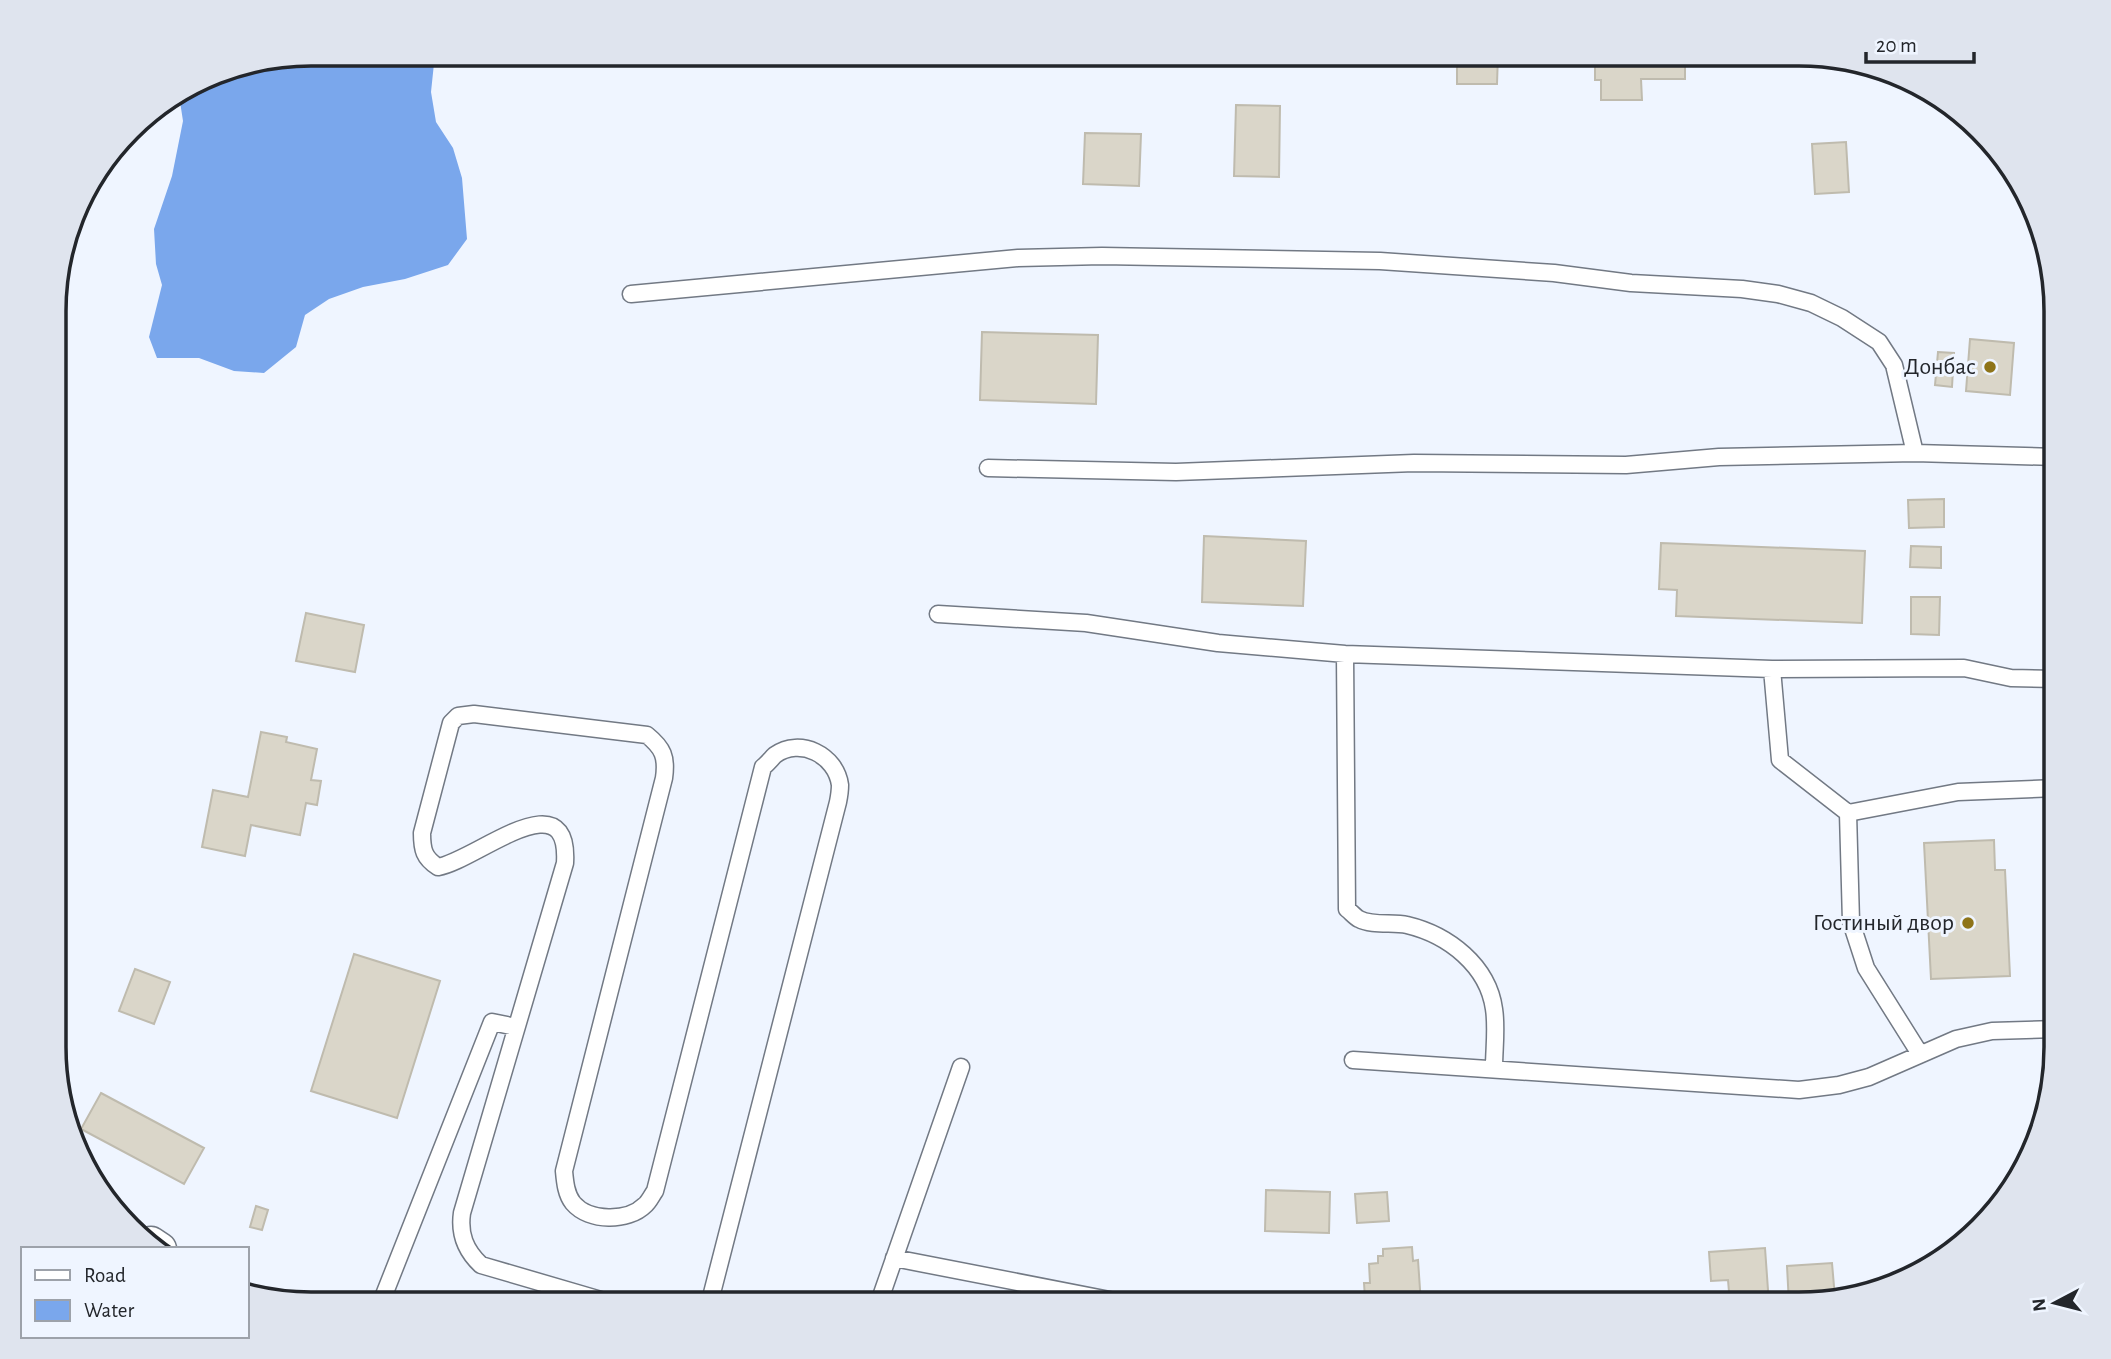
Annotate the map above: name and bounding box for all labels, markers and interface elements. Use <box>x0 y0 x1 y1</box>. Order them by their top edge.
scale bar <box>1866 21 1974 65</box>
text: 20 m <box>1876 35 1917 56</box>
place label: Донбас <box>1904 355 1976 379</box>
marker: Донбас <box>1982 359 1998 375</box>
place label: Гостиный двор <box>1813 911 1954 935</box>
marker: Гостиный двор <box>1960 915 1976 931</box>
legend <box>21 1247 248 1338</box>
text: Road <box>84 1265 126 1286</box>
north arrow <box>2020 1268 2090 1338</box>
text: N <box>2029 1297 2050 1313</box>
text: Water <box>84 1300 134 1321</box>

